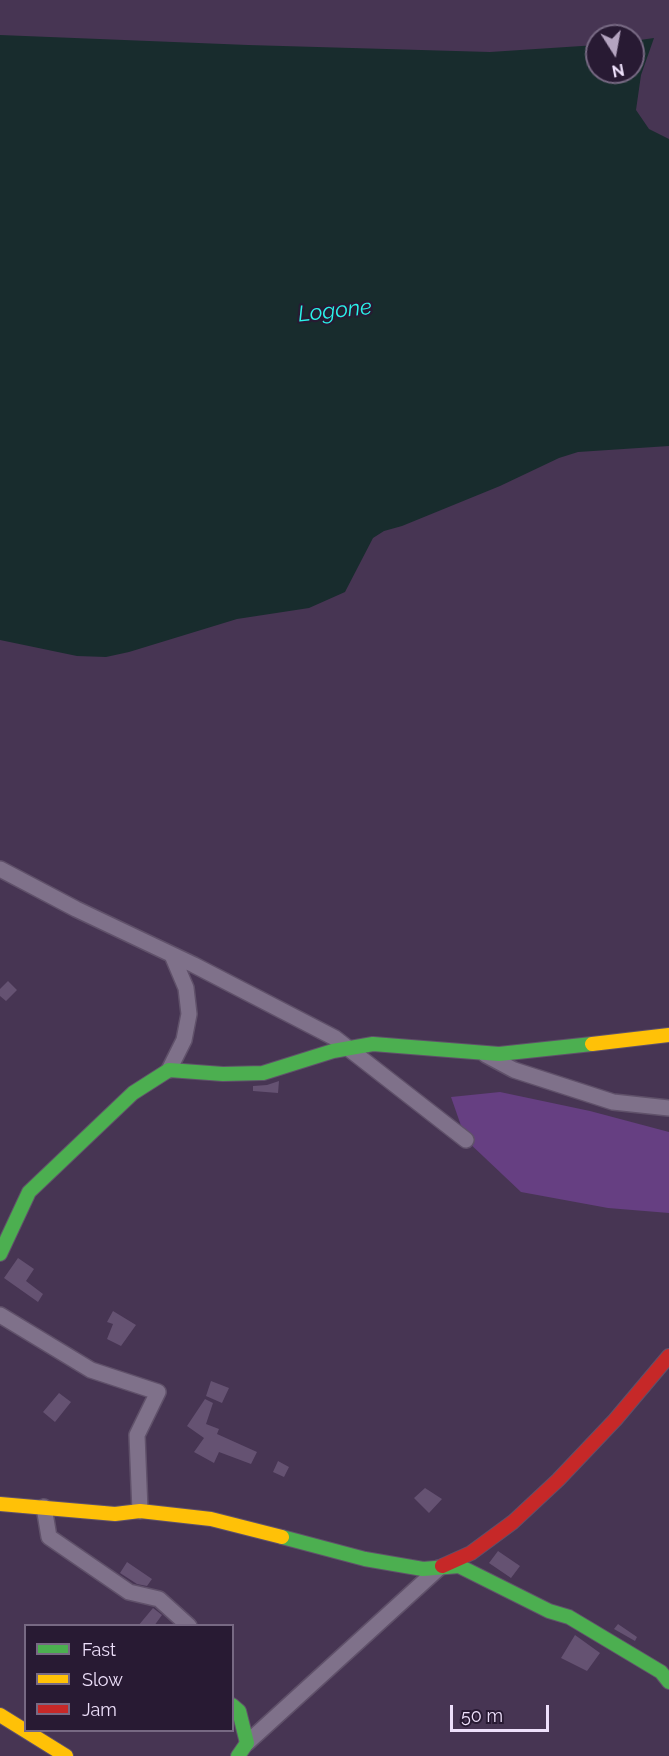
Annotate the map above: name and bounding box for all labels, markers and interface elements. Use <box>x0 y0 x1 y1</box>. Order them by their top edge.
north arrow <box>585 24 645 84</box>
text: N <box>610 60 626 81</box>
water label: Logone <box>297 294 373 328</box>
legend <box>24 1624 234 1732</box>
text: Fast <box>82 1639 116 1660</box>
text: Slow <box>82 1669 123 1690</box>
scale bar <box>453 1693 552 1731</box>
text: Jam <box>82 1699 117 1720</box>
text: 50 m <box>461 1705 503 1726</box>

